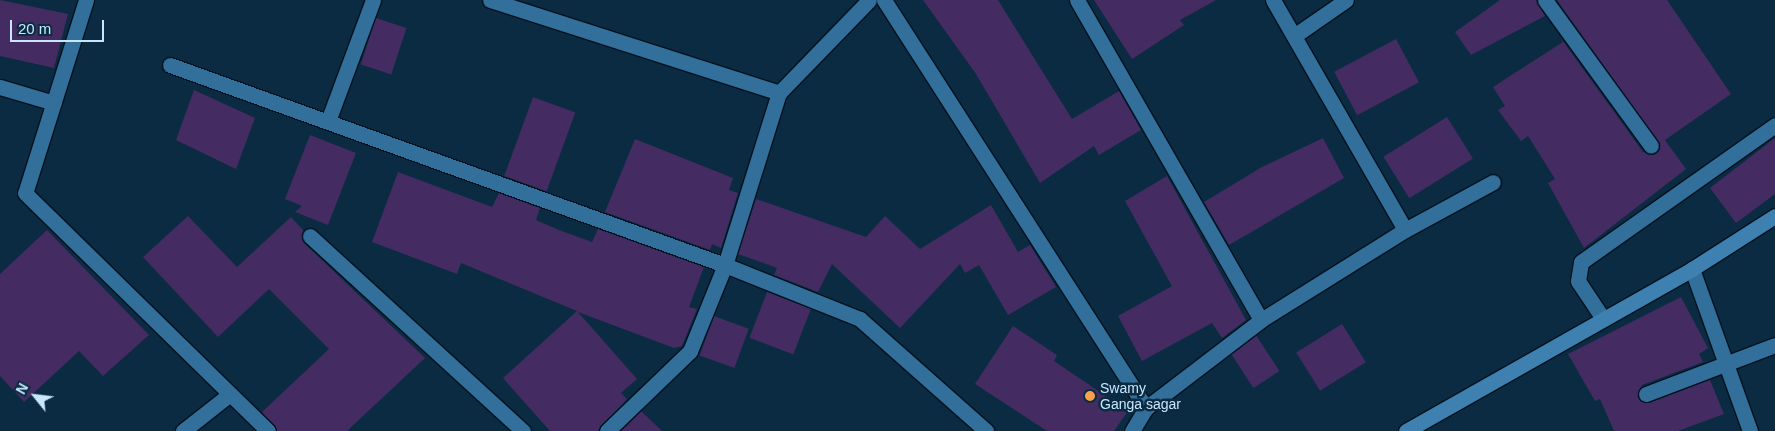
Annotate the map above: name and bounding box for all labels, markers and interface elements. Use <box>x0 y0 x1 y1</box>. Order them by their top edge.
scale bar <box>12 10 106 42</box>
text: 20 m <box>18 20 51 37</box>
north arrow <box>10 371 60 421</box>
text: N <box>12 380 31 397</box>
place label: Swamy Ganga sagar <box>1100 380 1181 412</box>
marker: Swamy Ganga sagar <box>1084 390 1096 402</box>

